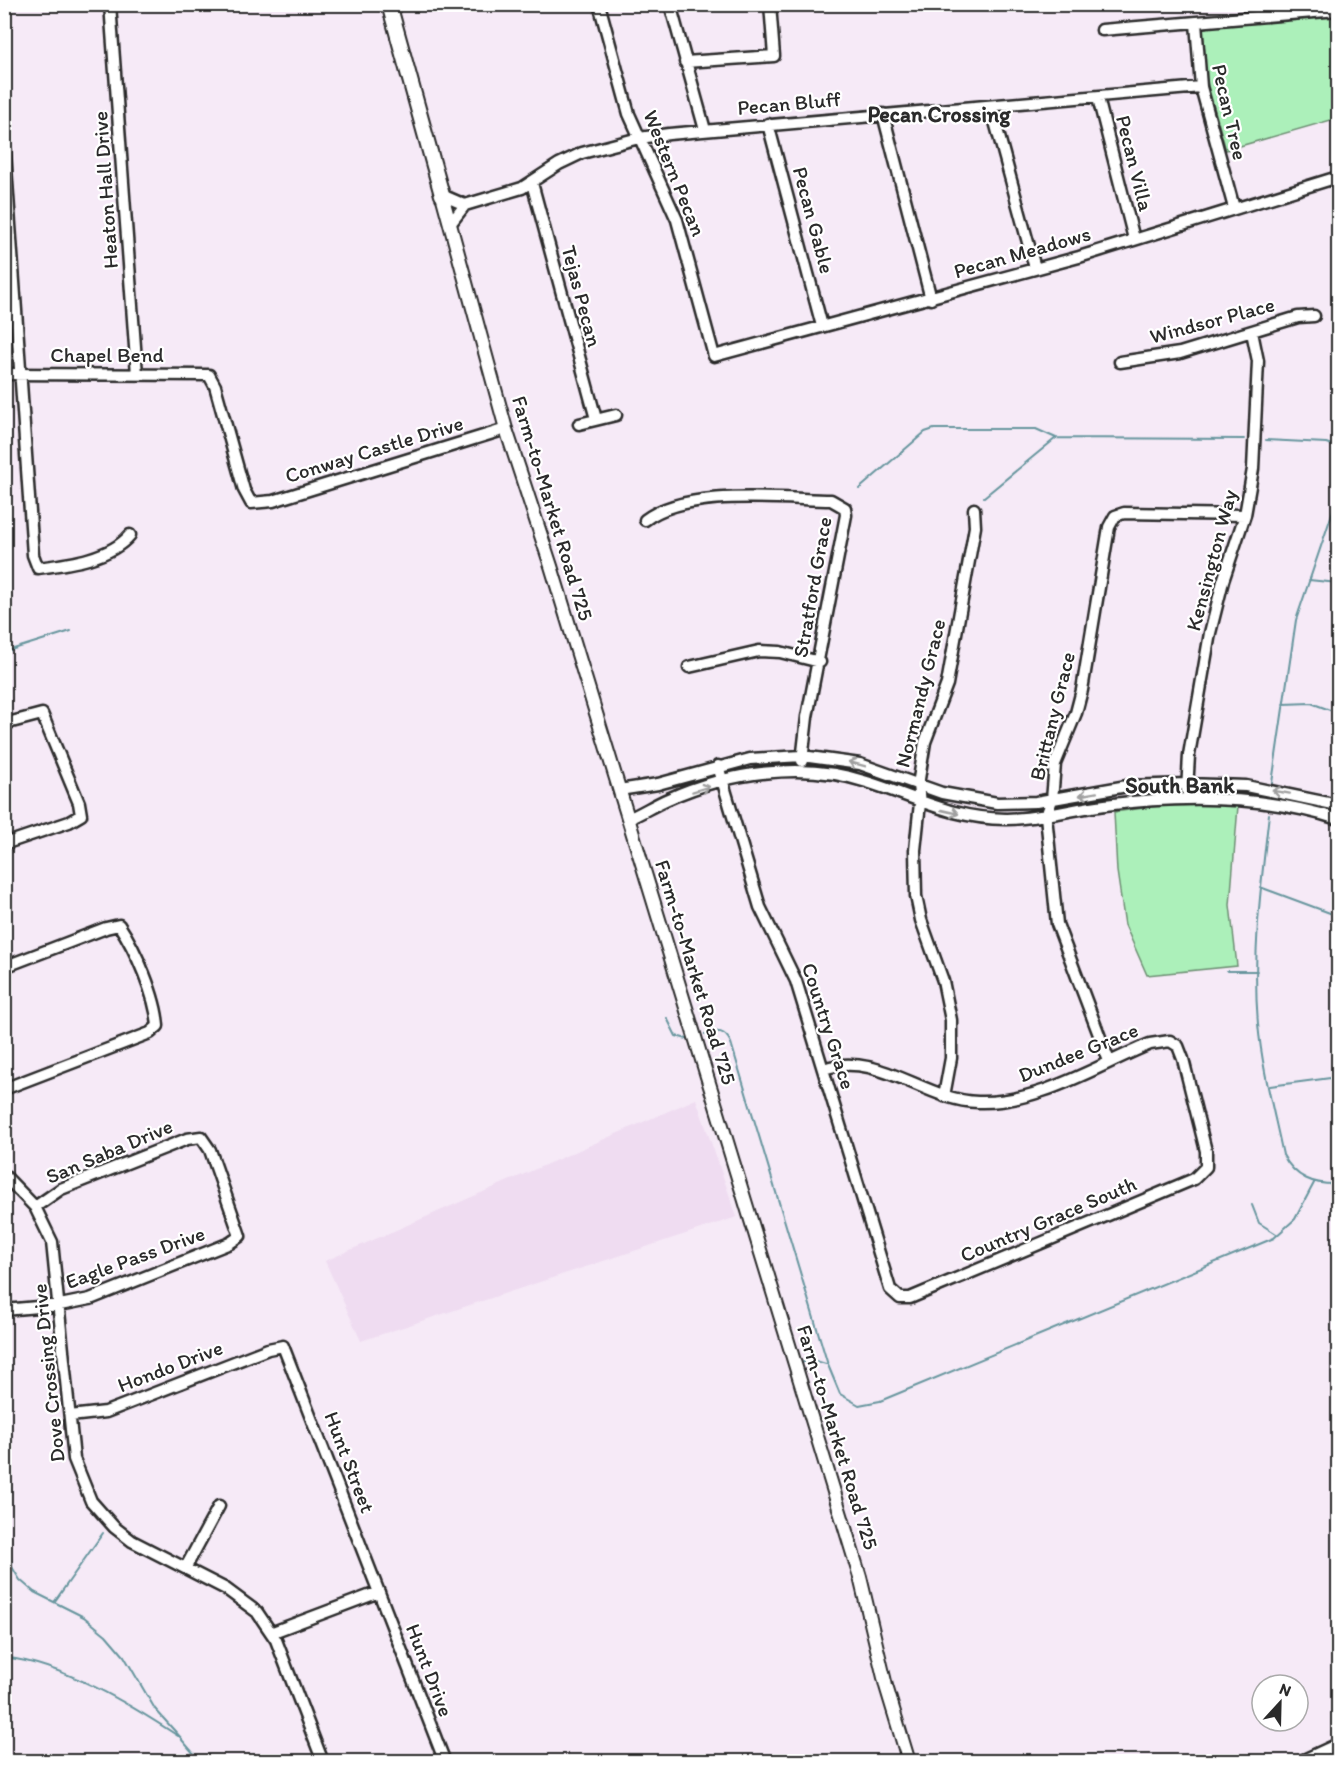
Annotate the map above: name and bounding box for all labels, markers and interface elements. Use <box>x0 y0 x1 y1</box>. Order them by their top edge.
street label: Pecan Tree <box>1207 62 1253 162</box>
street label: Pecan Bluff <box>736 86 842 120</box>
district label: Pecan Crossing <box>867 101 1011 128</box>
street label: Western Pecan <box>638 106 712 240</box>
street label: Heaton Hall Drive <box>87 110 123 270</box>
street label: Pecan Villa <box>1111 112 1159 214</box>
street label: Pecan Gable <box>788 164 840 276</box>
street label: Pecan Meadows <box>951 221 1093 283</box>
street label: Tejas Pecan <box>556 242 608 350</box>
street label: Windsor Place <box>1147 291 1277 349</box>
street label: Chapel Bend <box>50 342 164 367</box>
street label: Farm-to-Market Road 725 <box>507 393 599 623</box>
street label: Conway Castle Drive <box>282 410 466 488</box>
street label: Kensington Way <box>1180 486 1242 634</box>
street label: Stratford Grace <box>787 515 837 659</box>
street label: Normandy Grace <box>889 616 951 770</box>
street label: Brittany Grace <box>1024 649 1080 783</box>
one-way arrow <box>848 757 867 769</box>
district label: South Bank <box>1125 772 1235 799</box>
one-way arrow <box>691 783 710 794</box>
one-way arrow <box>1272 787 1292 798</box>
one-way arrow <box>1079 789 1098 800</box>
one-way arrow <box>940 806 959 818</box>
street label: Farm-to-Market Road 725 <box>650 857 742 1087</box>
street label: Country Grace <box>797 960 861 1092</box>
street label: Dundee Grace <box>1014 1017 1142 1087</box>
street label: San Saba Drive <box>42 1113 176 1189</box>
street label: Country Grace South <box>956 1170 1140 1267</box>
street label: Eagle Pass Drive <box>62 1220 208 1294</box>
street label: Dove Crossing Drive <box>26 1282 70 1464</box>
street label: Farm-to-Market Road 725 <box>792 1322 884 1552</box>
street label: Hondo Drive <box>114 1335 226 1397</box>
street label: Hunt Street <box>319 1408 381 1516</box>
street label: Hunt Drive <box>401 1620 459 1720</box>
north arrow <box>1250 1673 1310 1733</box>
text: N <box>1277 1679 1294 1700</box>

